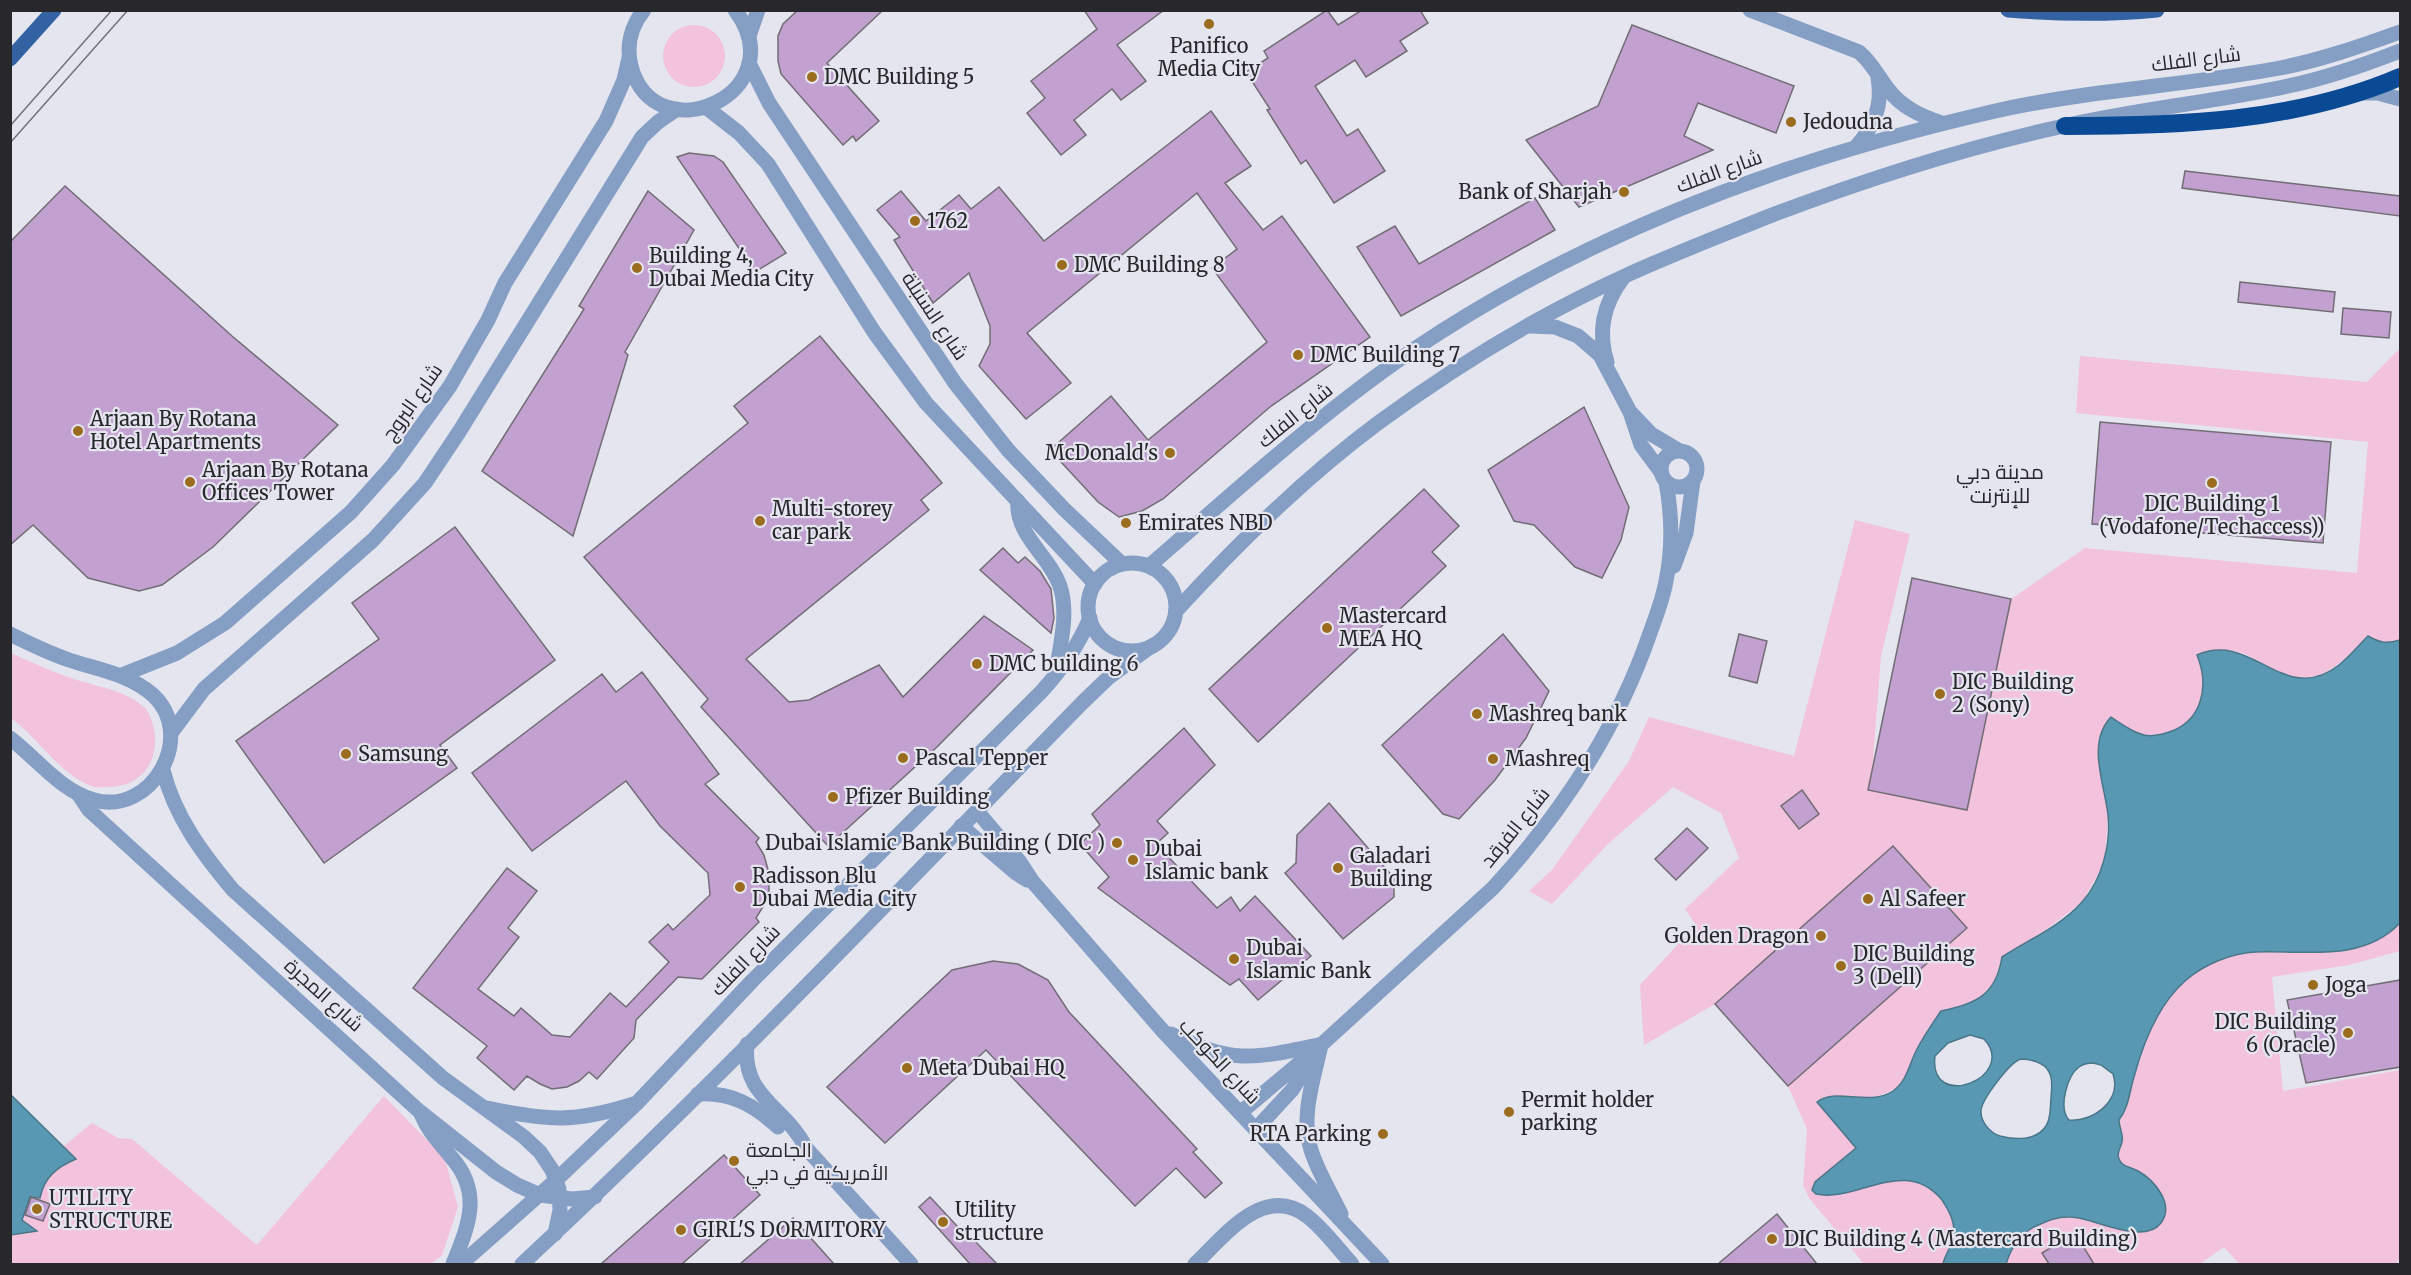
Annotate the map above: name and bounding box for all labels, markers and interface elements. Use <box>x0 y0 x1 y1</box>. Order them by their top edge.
marker: Panifico Media City <box>1202 17 1216 31</box>
place label: Panifico Media City <box>1158 33 1261 81</box>
street label: شارع الفلك <box>2150 41 2242 78</box>
place label: DMC Building 5 <box>824 64 975 89</box>
marker: DMC Building 5 <box>805 70 819 84</box>
place label: Jedoudna <box>1802 109 1893 134</box>
marker: Jedoudna <box>1784 115 1798 129</box>
street label: شارع الفلك <box>1672 143 1766 199</box>
place label: Bank of Sharjah <box>1458 179 1612 204</box>
marker: Bank of Sharjah <box>1617 185 1631 199</box>
place label: 1762 <box>927 208 968 233</box>
marker: 1762 <box>908 214 922 228</box>
place label: Building 4, Dubai Media City <box>649 243 814 291</box>
place label: DMC Building 8 <box>1074 252 1225 277</box>
marker: DMC Building 8 <box>1055 258 1069 272</box>
marker: Building 4, Dubai Media City <box>630 261 644 275</box>
street label: شارع السنبلة <box>895 267 974 366</box>
place label: DMC Building 7 <box>1310 342 1460 367</box>
marker: DMC Building 7 <box>1291 348 1305 362</box>
street label: شارع البروج <box>376 358 449 446</box>
street label: شارع الفلك <box>1252 377 1339 454</box>
place label: Arjaan By Rotana Hotel Apartments <box>89 406 261 454</box>
marker: Arjaan By Rotana Hotel Apartments <box>71 424 85 438</box>
place label: McDonald's <box>1045 440 1158 465</box>
marker: McDonald's <box>1163 446 1177 460</box>
place label: Arjaan By Rotana Offices Tower <box>201 457 369 505</box>
district label: مدينة دبي للإنترنت <box>1956 458 2044 509</box>
marker: Arjaan By Rotana Offices Tower <box>183 475 197 489</box>
marker: DIC Building 1 (Vodafone/Techaccess)) <box>2205 476 2219 490</box>
place label: DIC Building 1 (Vodafone/Techaccess)) <box>2099 491 2325 539</box>
place label: Multi-storey car park <box>772 496 893 544</box>
place label: Emirates NBD <box>1138 510 1273 535</box>
marker: Multi-storey car park <box>753 514 767 528</box>
marker: Emirates NBD <box>1119 516 1133 530</box>
place label: Mastercard MEA HQ <box>1339 603 1447 651</box>
marker: Mastercard MEA HQ <box>1320 621 1334 635</box>
place label: DMC building 6 <box>989 651 1139 676</box>
marker: DMC building 6 <box>970 657 984 671</box>
place label: DIC Building 2 (Sony) <box>1952 669 2074 717</box>
marker: DIC Building 2 (Sony) <box>1933 687 1947 701</box>
place label: Mashreq bank <box>1489 701 1627 726</box>
marker: Mashreq bank <box>1470 707 1484 721</box>
place label: Samsung <box>358 741 448 766</box>
place label: Pascal Tepper <box>915 745 1048 770</box>
place label: Mashreq <box>1505 746 1590 771</box>
marker: Samsung <box>339 747 353 761</box>
marker: Pascal Tepper <box>896 751 910 765</box>
marker: Mashreq <box>1486 752 1500 766</box>
street label: شارع الفرقد <box>1475 782 1556 873</box>
place label: Pfizer Building <box>845 784 989 809</box>
marker: Pfizer Building <box>826 790 840 804</box>
place label: Dubai Islamic Bank Building ( DIC ) <box>765 830 1105 855</box>
marker: Dubai Islamic Bank Building ( DIC ) <box>1110 836 1124 850</box>
place label: Dubai Islamic bank <box>1145 836 1269 884</box>
place label: Galadari Building <box>1350 843 1432 891</box>
marker: Dubai Islamic bank <box>1126 853 1140 867</box>
marker: Galadari Building <box>1331 861 1345 875</box>
place label: Radisson Blu Dubai Media City <box>752 863 917 911</box>
marker: Radisson Blu Dubai Media City <box>733 880 747 894</box>
place label: Al Safeer <box>1879 886 1966 911</box>
marker: Al Safeer <box>1861 892 1875 906</box>
street label: شارع الفلك <box>705 919 786 1002</box>
place label: Golden Dragon <box>1664 923 1809 948</box>
marker: Golden Dragon <box>1814 929 1828 943</box>
place label: Dubai Islamic Bank <box>1246 935 1372 983</box>
place label: DIC Building 3 (Dell) <box>1853 941 1975 989</box>
marker: Dubai Islamic Bank <box>1227 952 1241 966</box>
street label: شارع المجرة <box>278 953 369 1038</box>
marker: DIC Building 3 (Dell) <box>1834 959 1848 973</box>
place label: Joga <box>2324 972 2367 997</box>
marker: Joga <box>2306 978 2320 992</box>
place label: DIC Building 6 (Oracle) <box>2214 1009 2336 1057</box>
street label: شارع الكوكب <box>1173 1013 1266 1110</box>
marker: DIC Building 6 (Oracle) <box>2341 1026 2355 1040</box>
place label: Meta Dubai HQ <box>919 1055 1066 1080</box>
marker: Meta Dubai HQ <box>900 1061 914 1075</box>
place label: Permit holder parking <box>1521 1087 1654 1135</box>
marker: Permit holder parking <box>1502 1105 1516 1119</box>
place label: RTA Parking <box>1250 1121 1371 1146</box>
marker: RTA Parking <box>1376 1127 1390 1141</box>
place label: الجامعة الأمريكية في دبي <box>746 1137 889 1189</box>
marker: الجامعة الأمريكية في دبي <box>727 1154 741 1168</box>
place label: UTILITY STRUCTURE <box>49 1185 172 1233</box>
place label: Utility structure <box>955 1197 1044 1245</box>
marker: UTILITY STRUCTURE <box>30 1202 44 1216</box>
marker: Utility structure <box>936 1215 950 1229</box>
place label: GIRL'S DORMITORY <box>693 1217 887 1242</box>
marker: GIRL'S DORMITORY <box>674 1223 688 1237</box>
place label: DIC Building 4 (Mastercard Building) <box>1784 1226 2138 1251</box>
marker: DIC Building 4 (Mastercard Building) <box>1765 1232 1779 1246</box>

